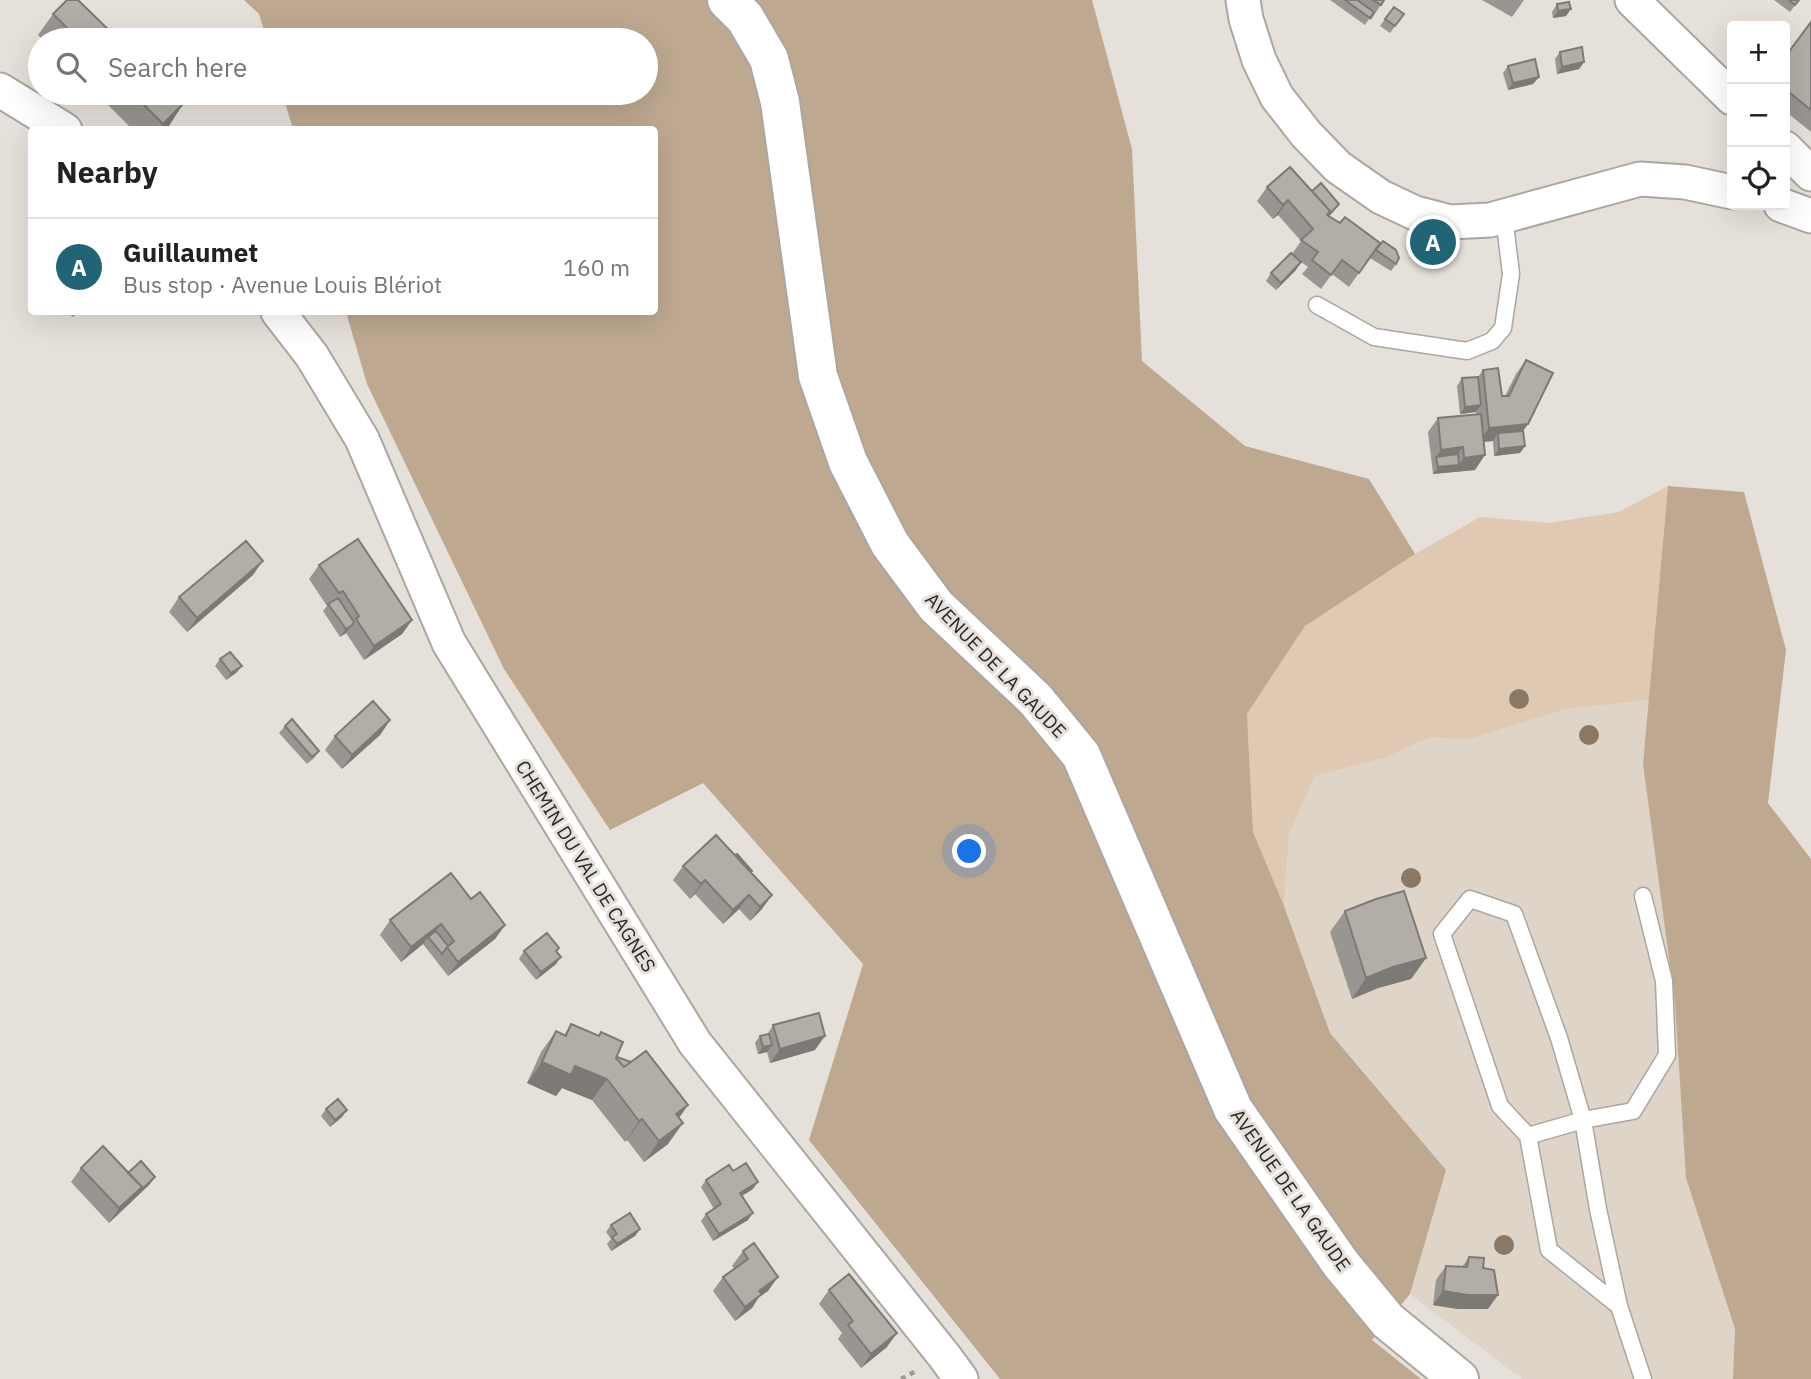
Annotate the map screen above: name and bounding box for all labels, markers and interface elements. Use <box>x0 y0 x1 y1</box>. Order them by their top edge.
map controls <box>1727 21 1790 210</box>
button: + <box>1727 21 1790 84</box>
search box <box>28 28 658 105</box>
icon: search <box>52 48 90 86</box>
text: Search here <box>108 50 247 84</box>
button: − <box>1727 84 1790 147</box>
button: locate <box>1727 147 1790 210</box>
text: Nearby <box>56 152 158 191</box>
pin: A <box>1410 216 1456 268</box>
text: Guillaumet <box>123 235 258 269</box>
text: A <box>71 252 87 282</box>
text: 160 m <box>563 252 630 282</box>
text: Bus stop · Avenue Louis Blériot <box>123 269 442 299</box>
street label: AVENUE DE LA GAUDE <box>920 587 1072 743</box>
street label: CHEMIN DU VAL DE CAGNES <box>511 756 661 976</box>
your location <box>952 834 986 868</box>
street label: AVENUE DE LA GAUDE <box>1226 1104 1356 1276</box>

